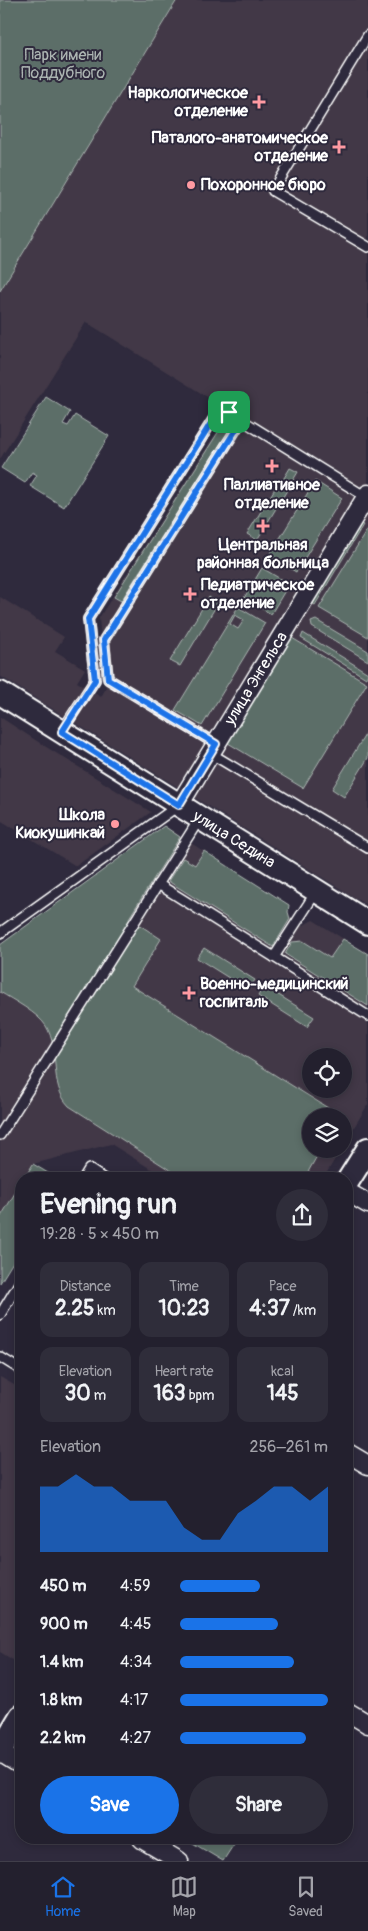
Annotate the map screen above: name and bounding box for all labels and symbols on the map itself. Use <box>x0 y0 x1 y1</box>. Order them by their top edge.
park label: Парк имени Поддубного <box>21 45 105 83</box>
place label: Наркологическое отделение <box>128 83 249 121</box>
marker: Наркологическое отделение <box>252 95 266 109</box>
place label: Паталого-анатомическое отделение <box>152 128 329 166</box>
marker: Паталого-анатомическое отделение <box>332 140 346 154</box>
place label: Похоронное бюро <box>201 175 326 195</box>
marker: Похоронное бюро <box>185 179 197 191</box>
pin <box>208 391 250 433</box>
marker: Паллиативное отделение <box>265 459 279 473</box>
place label: Паллиативное отделение <box>224 475 321 513</box>
marker: Центральная районная больница <box>256 519 270 533</box>
place label: Центральная районная больница <box>197 535 329 573</box>
place label: Педиатрическое отделение <box>200 575 315 613</box>
marker: Педиатрическое отделение <box>183 587 197 601</box>
street label: улица Энгельса <box>219 628 292 730</box>
place label: Школа Киокушинкай <box>15 805 106 843</box>
street label: улица Седина <box>188 806 279 872</box>
marker: Школа Киокушинкай <box>109 818 121 830</box>
place label: Военно-медицинский госпиталь <box>199 974 349 1012</box>
marker: Военно-медицинский госпиталь <box>182 986 196 1000</box>

